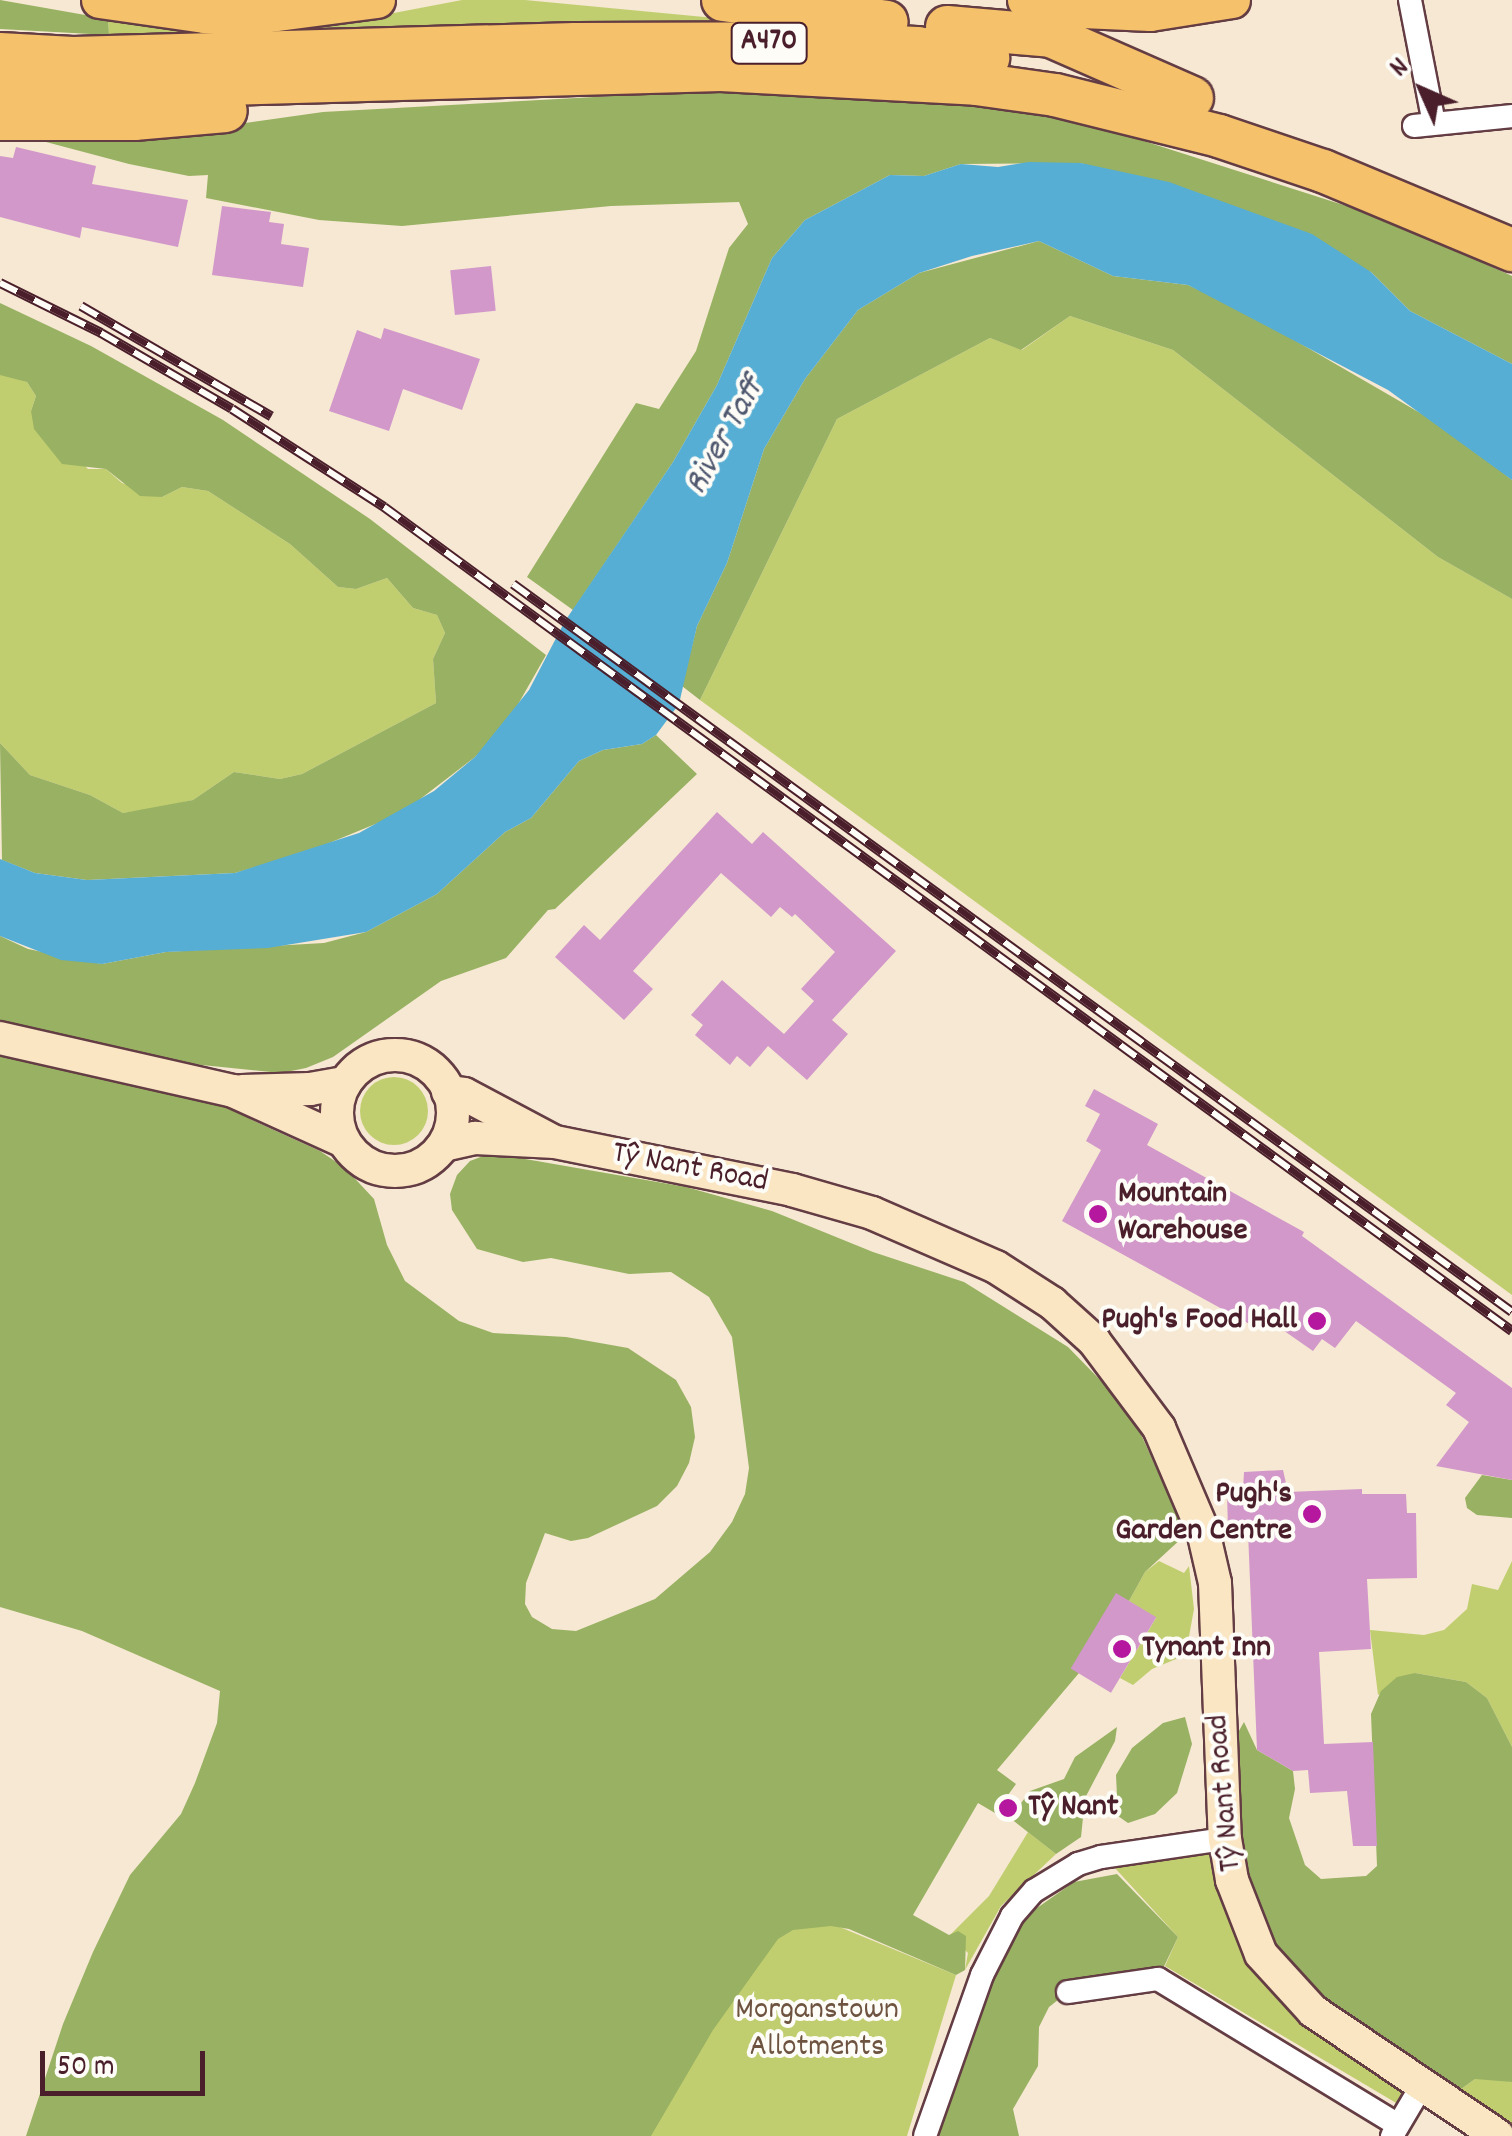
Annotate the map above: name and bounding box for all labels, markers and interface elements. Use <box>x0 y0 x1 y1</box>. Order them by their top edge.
road number: A470 <box>729 18 809 68</box>
north arrow <box>1372 40 1472 140</box>
text: N <box>1382 50 1420 88</box>
water label: River Taff <box>676 370 776 502</box>
street label: Tŷ Nant Road <box>609 1135 771 1203</box>
place label: Mountain Warehouse <box>1118 1177 1248 1252</box>
marker: Mountain Warehouse <box>1087 1203 1109 1225</box>
place label: Pugh's Food Hall <box>1101 1302 1297 1340</box>
marker: Pugh's Food Hall <box>1306 1310 1328 1332</box>
place label: Pugh's Garden Centre <box>1115 1477 1292 1552</box>
marker: Pugh's Garden Centre <box>1301 1503 1323 1525</box>
place label: Tynant Inn <box>1142 1630 1271 1668</box>
marker: Tynant Inn <box>1111 1638 1133 1660</box>
street label: Tŷ Nant Road <box>1200 1713 1252 1873</box>
place label: Tŷ Nant <box>1028 1789 1118 1827</box>
marker: Tŷ Nant <box>997 1797 1019 1819</box>
park label: Morganstown Allotments <box>735 1993 899 2068</box>
scale bar <box>45 2031 210 2093</box>
text: 50 m <box>57 2047 115 2090</box>

